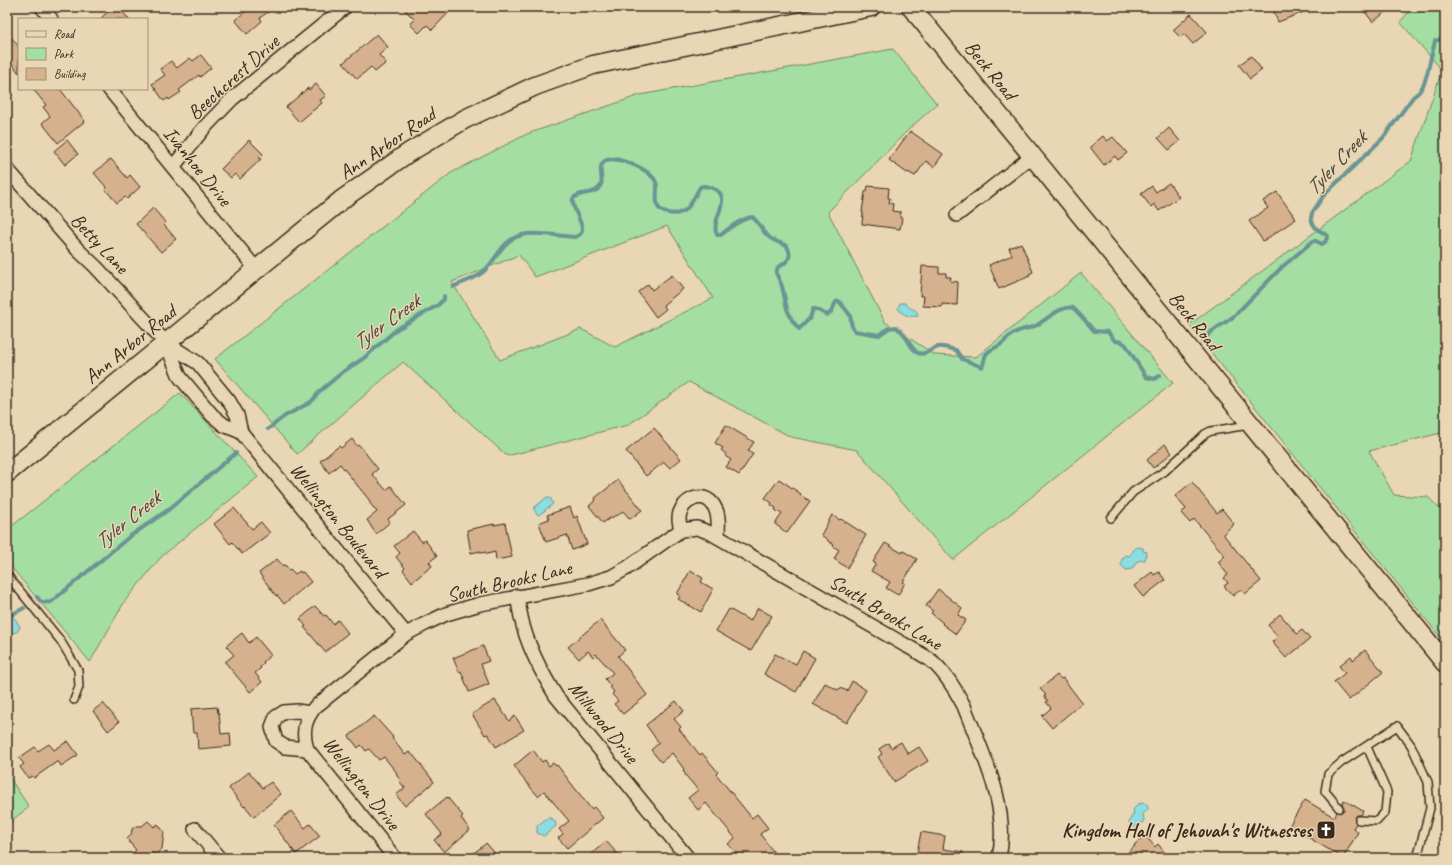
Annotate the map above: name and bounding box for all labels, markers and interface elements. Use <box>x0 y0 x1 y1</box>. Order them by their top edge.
legend <box>18 18 148 90</box>
text: Road <box>54 26 76 42</box>
street label: Beechcrest Drive <box>182 29 286 125</box>
street label: Beck Road <box>959 36 1024 108</box>
text: Park <box>54 46 75 62</box>
text: Building <box>54 66 86 82</box>
street label: Ann Arbor Road <box>334 100 443 185</box>
street label: Ivanhoe Drive <box>158 121 238 212</box>
water label: Tyler Creek <box>1300 123 1374 200</box>
street label: Betty Lane <box>65 208 135 280</box>
water label: Tyler Creek <box>347 287 428 355</box>
street label: Beck Road <box>1163 287 1228 359</box>
street label: Ann Arbor Road <box>79 298 184 389</box>
street label: Wellington Boulevard <box>285 458 395 585</box>
water label: Tyler Creek <box>89 483 168 555</box>
street label: South Brooks Lane <box>444 555 575 608</box>
street label: South Brooks Lane <box>825 569 948 657</box>
street label: Millwood Drive <box>563 676 645 769</box>
street label: Wellington Drive <box>317 732 407 836</box>
place label: Kingdom Hall of Jehovah's Witnesses <box>1062 818 1314 843</box>
church icon: Kingdom Hall of Jehovah's Witnesses <box>1315 819 1337 841</box>

